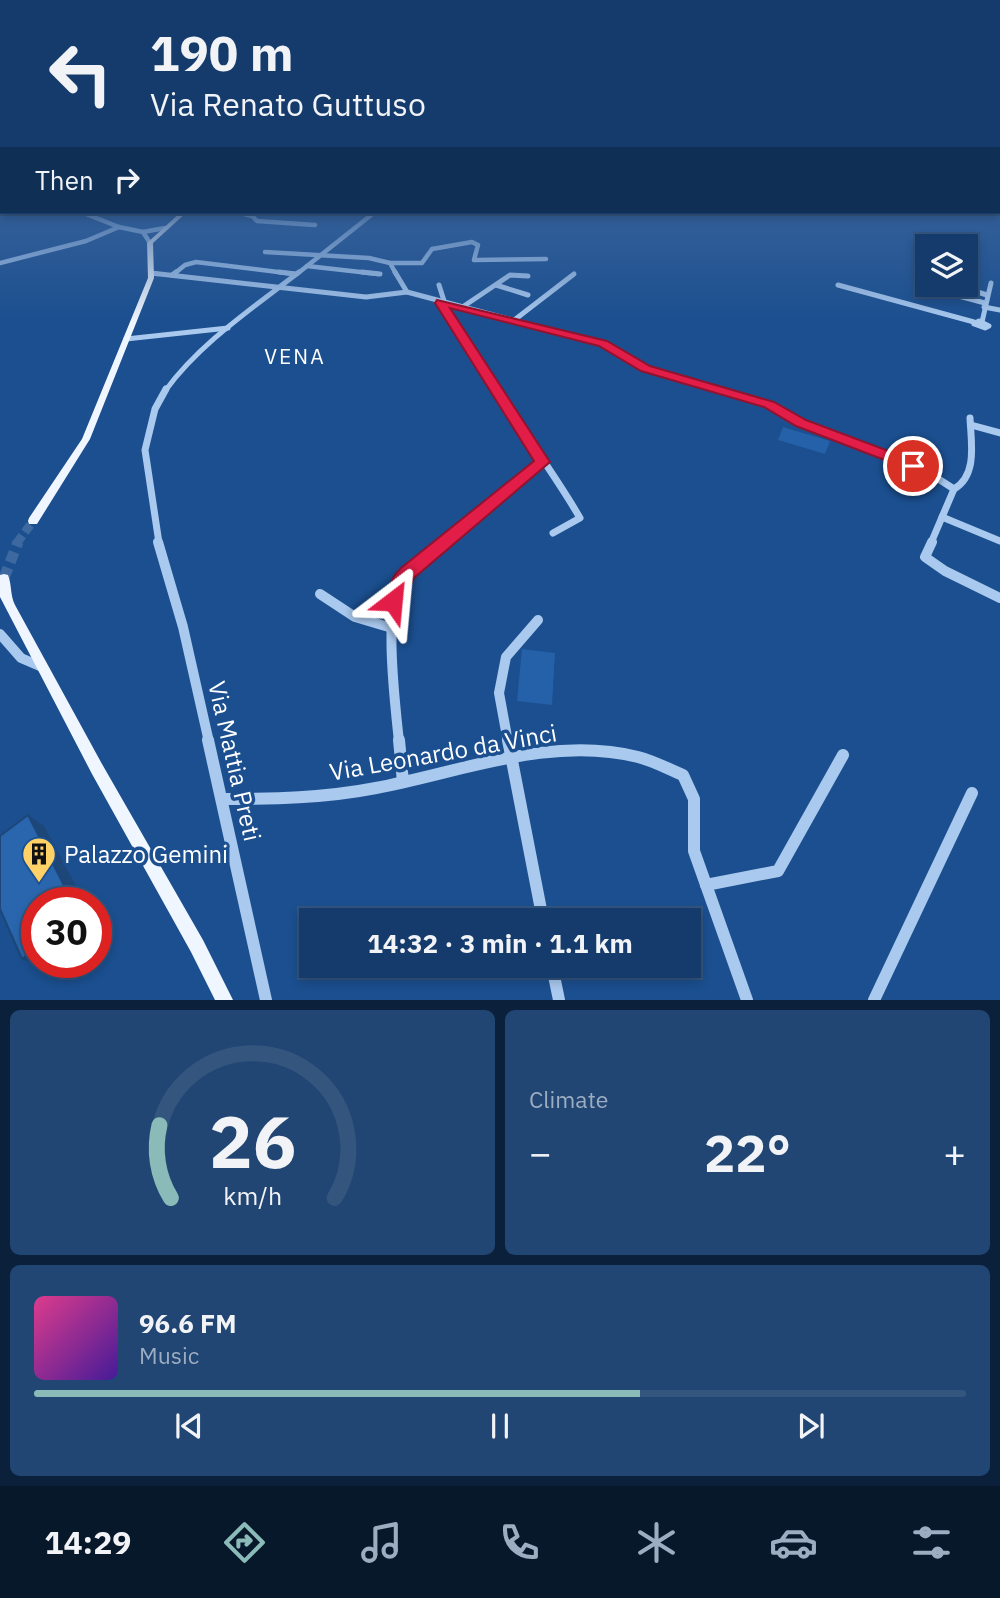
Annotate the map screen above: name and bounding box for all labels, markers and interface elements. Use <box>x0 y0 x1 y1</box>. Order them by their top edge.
text: 190 m <box>150 21 294 84</box>
icon: left <box>35 28 126 119</box>
text: Via Renato Guttuso <box>150 83 426 125</box>
icon: right <box>108 161 146 199</box>
text: Then <box>35 163 94 197</box>
map controls <box>915 234 978 297</box>
button: layers <box>915 234 978 297</box>
district label: VENA <box>264 342 326 370</box>
pin <box>883 436 943 496</box>
icon: arrive <box>894 447 932 485</box>
position arrow <box>356 564 430 638</box>
street label: Via Mattia Preti <box>201 678 269 844</box>
street label: Via Leonardo da Vinci <box>327 716 559 788</box>
building icon: Palazzo Gemini <box>20 835 58 884</box>
place label: Palazzo Gemini <box>64 838 228 870</box>
speed limit sign: 30 <box>21 887 112 978</box>
text: 14:32 · 3 min · 1.1 km <box>367 926 633 960</box>
text: Climate <box>529 1084 608 1114</box>
text: 26 <box>209 1094 296 1189</box>
text: 22° <box>704 1119 791 1186</box>
text: − <box>529 1128 552 1177</box>
text: + <box>943 1128 966 1177</box>
text: km/h <box>223 1179 282 1212</box>
text: 96.6 FM <box>139 1306 237 1340</box>
text: Music <box>139 1340 199 1370</box>
icon: previous <box>170 1407 208 1445</box>
icon: pause <box>481 1407 519 1445</box>
icon: next <box>792 1407 830 1445</box>
icon: directions <box>220 1518 269 1567</box>
icon: music <box>357 1518 406 1567</box>
icon: phone <box>495 1518 544 1567</box>
icon: climate <box>632 1518 681 1567</box>
icon: car <box>769 1518 818 1567</box>
icon: filters <box>907 1518 956 1567</box>
text: 14:29 <box>44 1521 132 1563</box>

